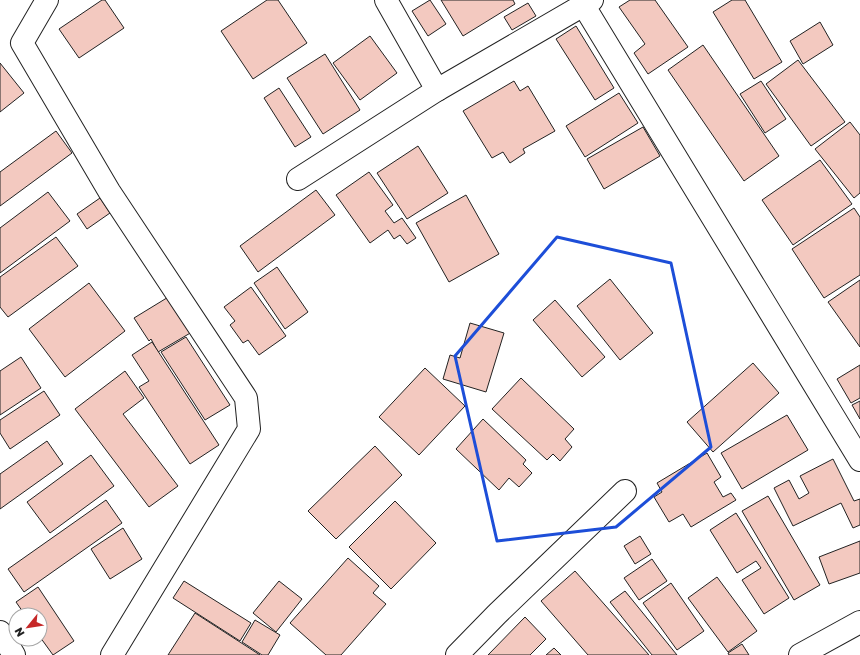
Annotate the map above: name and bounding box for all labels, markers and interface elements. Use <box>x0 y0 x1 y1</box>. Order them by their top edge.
north arrow <box>8 607 48 647</box>
text: N <box>11 625 27 639</box>

